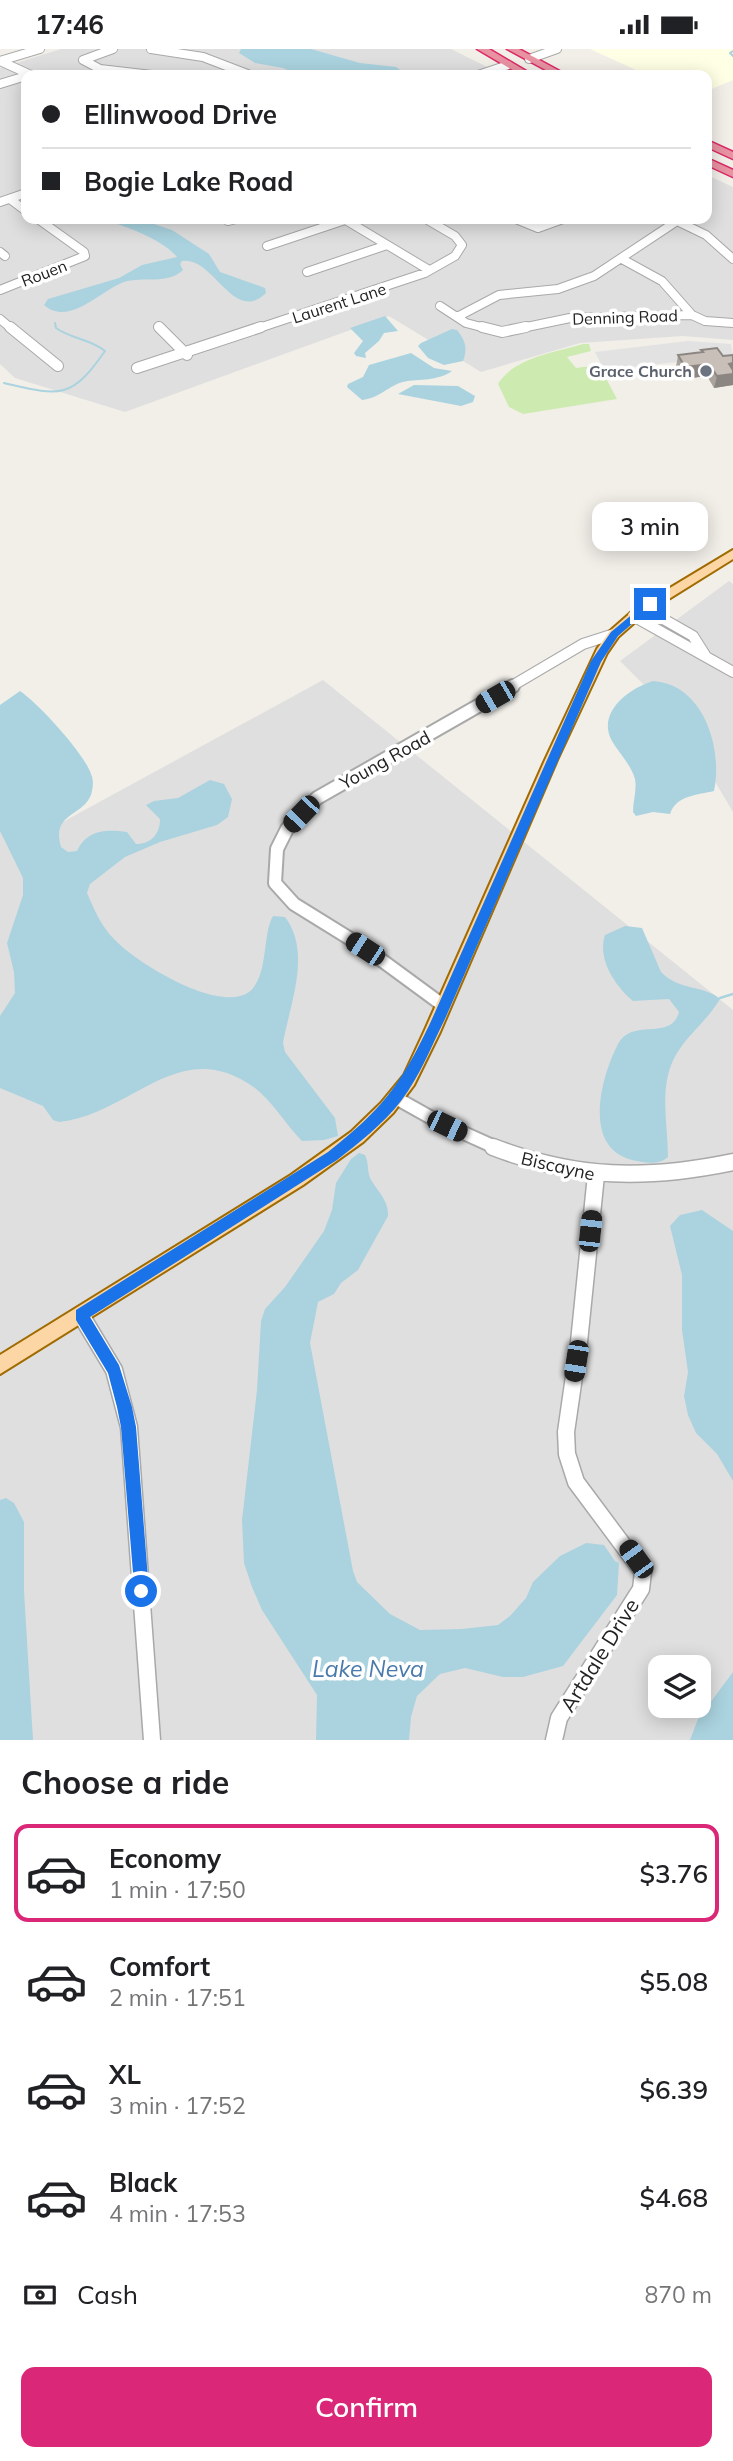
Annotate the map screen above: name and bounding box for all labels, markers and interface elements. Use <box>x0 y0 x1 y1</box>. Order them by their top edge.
text: 17:46 <box>35 8 104 41</box>
text: Ellinwood Drive <box>84 98 277 131</box>
text: Bogie Lake Road <box>84 165 293 198</box>
street label: Rouen <box>18 255 70 291</box>
street label: Laurent Lane <box>290 278 388 328</box>
street label: Denning Road <box>572 305 678 329</box>
place label: Grace Church <box>589 361 692 381</box>
marker: Grace Church <box>698 363 714 379</box>
callout: 3 min <box>592 503 708 552</box>
text: 3 min <box>620 512 680 541</box>
route end <box>634 588 666 620</box>
car <box>472 677 519 717</box>
street label: Young Road <box>335 726 434 795</box>
car <box>279 792 324 836</box>
car <box>342 929 389 969</box>
car <box>424 1107 471 1145</box>
street label: Biscayne <box>519 1146 597 1186</box>
car <box>578 1209 603 1253</box>
car <box>563 1339 590 1383</box>
car <box>616 1536 657 1582</box>
route start <box>125 1575 157 1607</box>
street label: Artdale Drive <box>554 1594 644 1716</box>
water label: Lake Neva <box>312 1654 424 1683</box>
map controls <box>648 1655 711 1718</box>
button: layers <box>648 1655 711 1718</box>
text: Choose a ride <box>21 1762 229 1802</box>
icon: car <box>25 1842 88 1905</box>
text: Economy <box>109 1842 221 1875</box>
text: $3.76 <box>639 1857 708 1890</box>
text: 1 min · 17:50 <box>109 1875 246 1904</box>
icon: car <box>25 1950 88 2013</box>
text: Comfort <box>109 1950 210 1983</box>
text: $5.08 <box>639 1965 708 1998</box>
text: 2 min · 17:51 <box>109 1983 246 2012</box>
icon: car <box>25 2058 88 2121</box>
text: XL <box>109 2058 141 2091</box>
text: $6.39 <box>639 2073 708 2106</box>
text: 3 min · 17:52 <box>109 2091 246 2120</box>
icon: car <box>25 2166 88 2229</box>
text: Black <box>109 2166 177 2199</box>
text: $4.68 <box>639 2181 708 2214</box>
text: 4 min · 17:53 <box>109 2199 246 2228</box>
icon: cash <box>21 2276 59 2314</box>
text: Cash <box>77 2278 138 2311</box>
text: 870 m <box>644 2280 712 2309</box>
button: Confirm <box>21 2367 712 2447</box>

